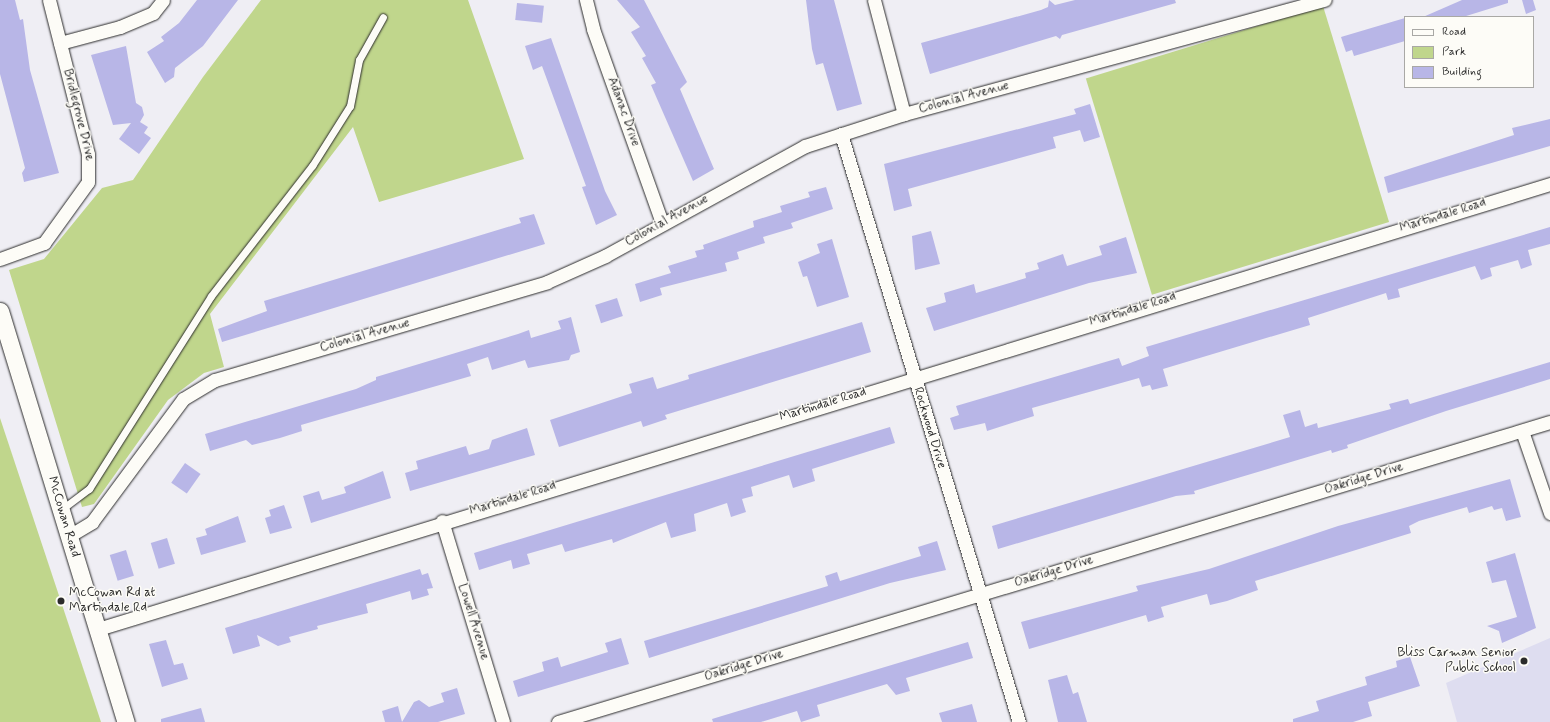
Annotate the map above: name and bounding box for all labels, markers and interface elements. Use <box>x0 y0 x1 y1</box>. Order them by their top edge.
legend <box>1404 16 1534 88</box>
text: Road <box>1442 24 1466 40</box>
text: Park <box>1442 44 1466 60</box>
text: Building <box>1442 64 1482 80</box>
street label: Bridlegrove Drive <box>59 68 97 162</box>
street label: Adanac Drive <box>603 75 643 149</box>
street label: Colonial Avenue <box>918 79 1010 117</box>
street label: Colonial Avenue <box>623 192 711 250</box>
street label: Martindale Road <box>1398 195 1488 237</box>
street label: Martindale Road <box>1088 289 1178 331</box>
street label: Colonial Avenue <box>319 316 411 356</box>
street label: Martindale Road <box>778 384 868 426</box>
street label: Rockwood Drive <box>909 386 949 470</box>
street label: Oakridge Drive <box>1323 460 1405 498</box>
street label: McCowan Road <box>43 475 83 559</box>
street label: Martindale Road <box>468 478 558 520</box>
street label: Oakridge Drive <box>1013 553 1095 591</box>
street label: Lowell Avenue <box>454 582 492 662</box>
place label: McCowan Rd at Martindale Rd <box>69 586 157 617</box>
marker: McCowan Rd at Martindale Rd <box>56 596 66 606</box>
place label: Bliss Carman Senior Public School <box>1398 646 1516 677</box>
street label: Oakridge Drive <box>703 647 785 685</box>
marker: Bliss Carman Senior Public School <box>1519 656 1529 666</box>

